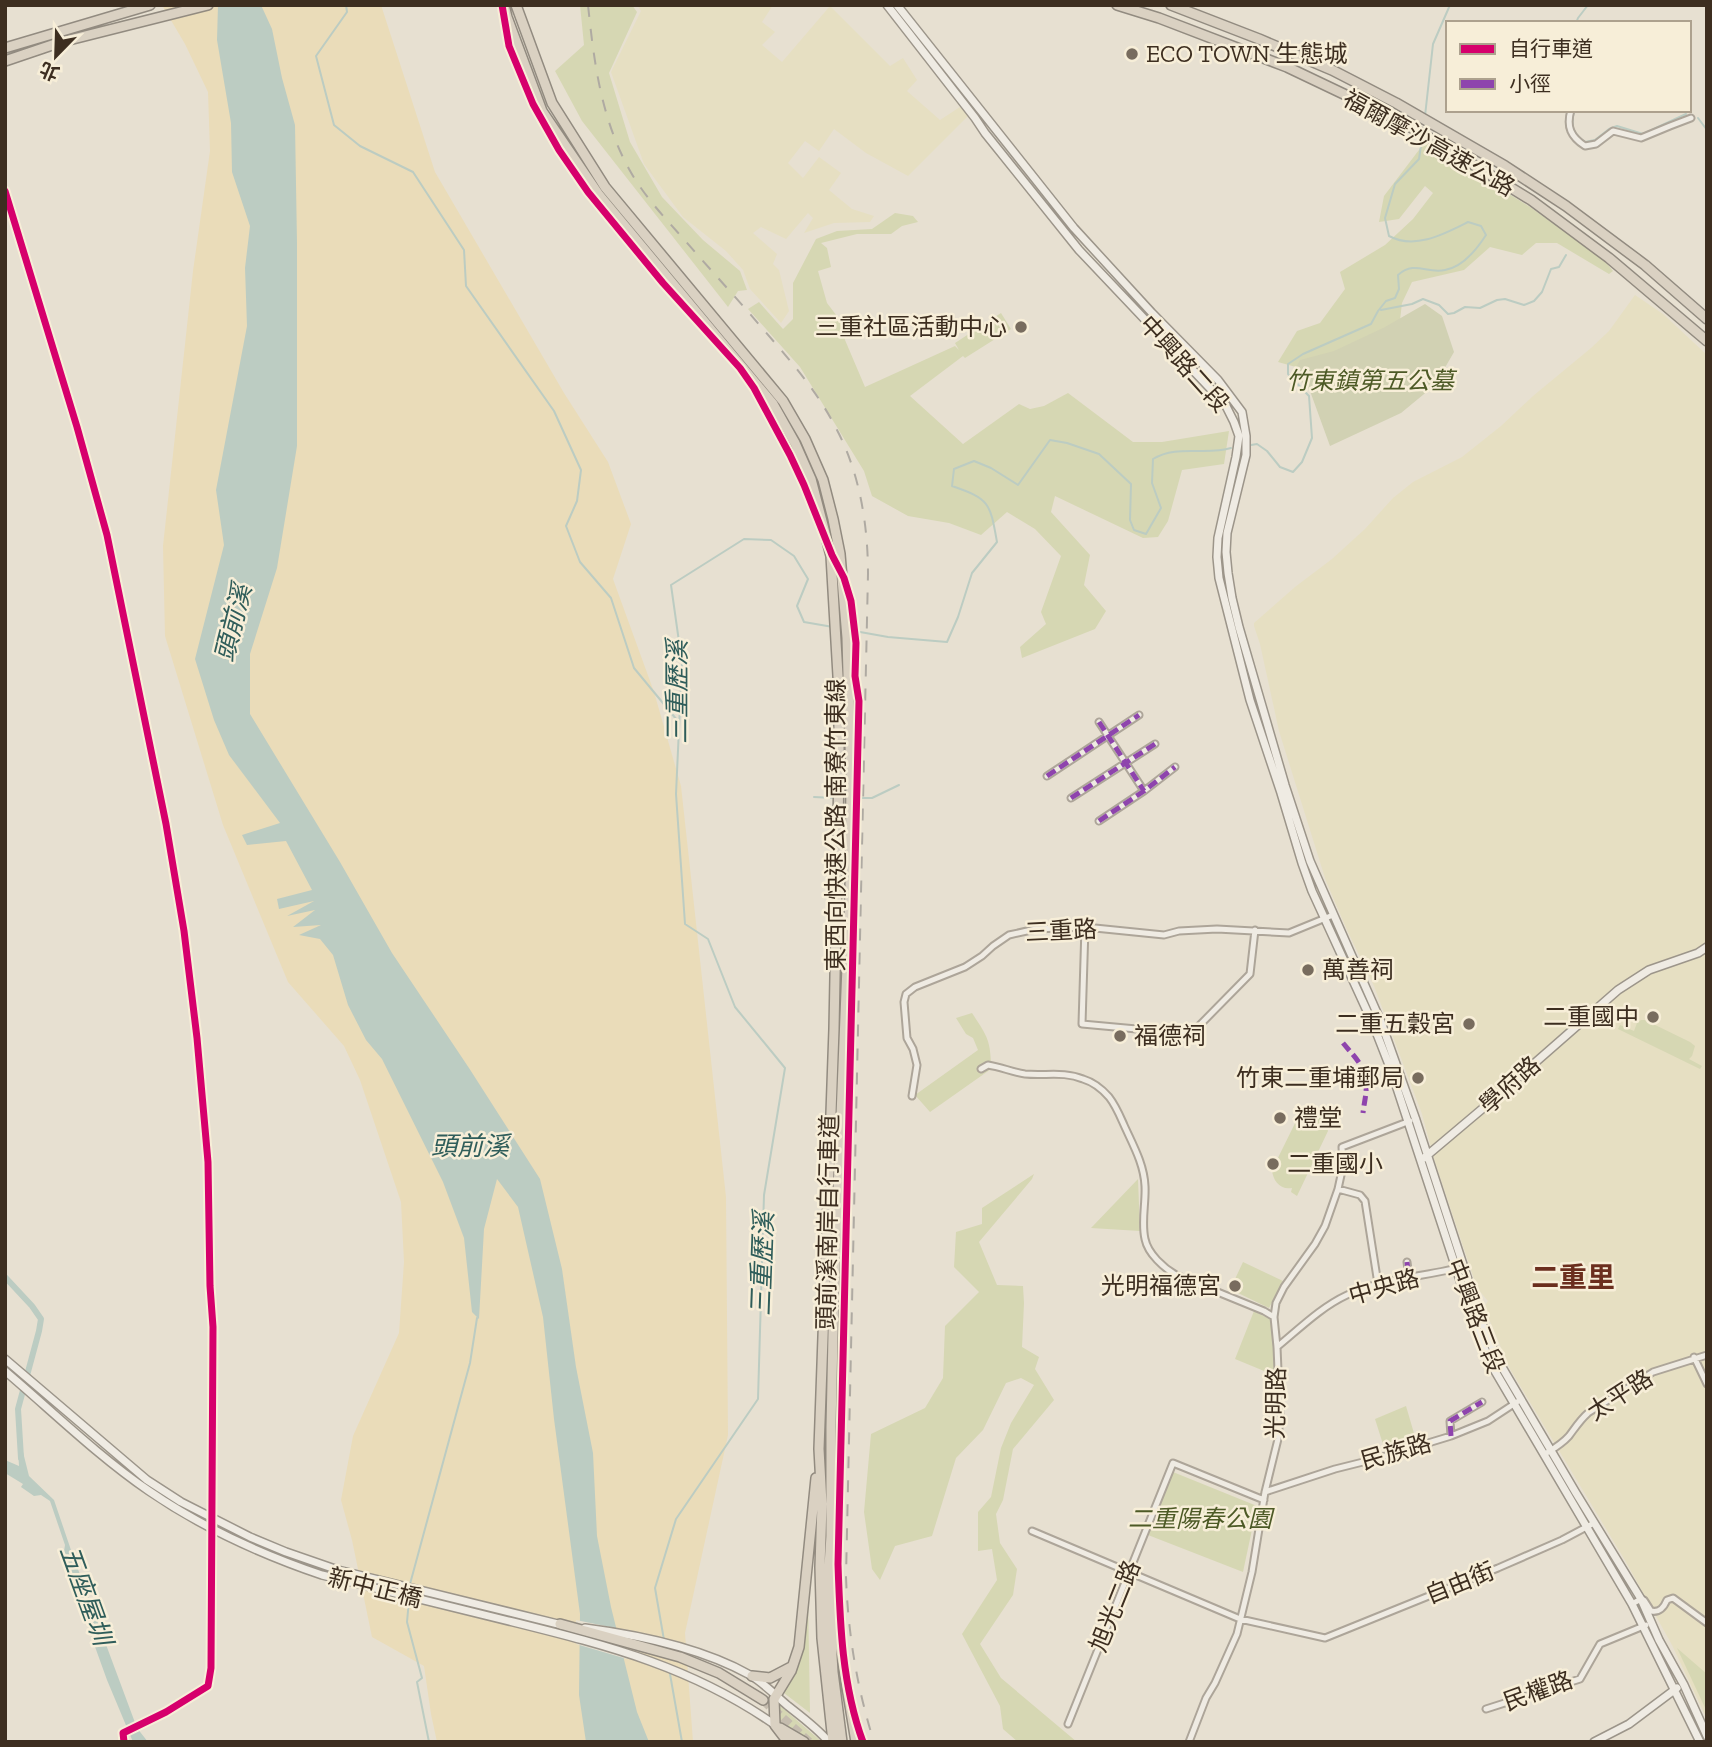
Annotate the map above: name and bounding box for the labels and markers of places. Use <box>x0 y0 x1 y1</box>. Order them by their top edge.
place label: ECO TOWN 生態城 <box>1146 39 1348 68</box>
marker: ECO TOWN 生態城 <box>1124 46 1140 62</box>
place label: 三重社區活動中心 <box>815 312 1007 341</box>
marker: 三重社區活動中心 <box>1013 319 1029 335</box>
place label: 萬善祠 <box>1322 955 1394 984</box>
marker: 萬善祠 <box>1300 962 1316 978</box>
place label: 二重國中 <box>1543 1002 1639 1031</box>
place label: 二重五穀宮 <box>1335 1009 1455 1038</box>
marker: 二重國中 <box>1645 1009 1661 1025</box>
marker: 二重五穀宮 <box>1461 1016 1477 1032</box>
place label: 福德祠 <box>1134 1021 1206 1050</box>
marker: 福德祠 <box>1112 1028 1128 1044</box>
place label: 竹東二重埔郵局 <box>1236 1063 1404 1092</box>
marker: 竹東二重埔郵局 <box>1410 1070 1426 1086</box>
place label: 禮堂 <box>1294 1103 1342 1132</box>
marker: 禮堂 <box>1272 1110 1288 1126</box>
place label: 二重國小 <box>1287 1149 1383 1178</box>
marker: 二重國小 <box>1265 1156 1281 1172</box>
place label: 光明福德宮 <box>1101 1271 1221 1300</box>
marker: 光明福德宮 <box>1227 1278 1243 1294</box>

